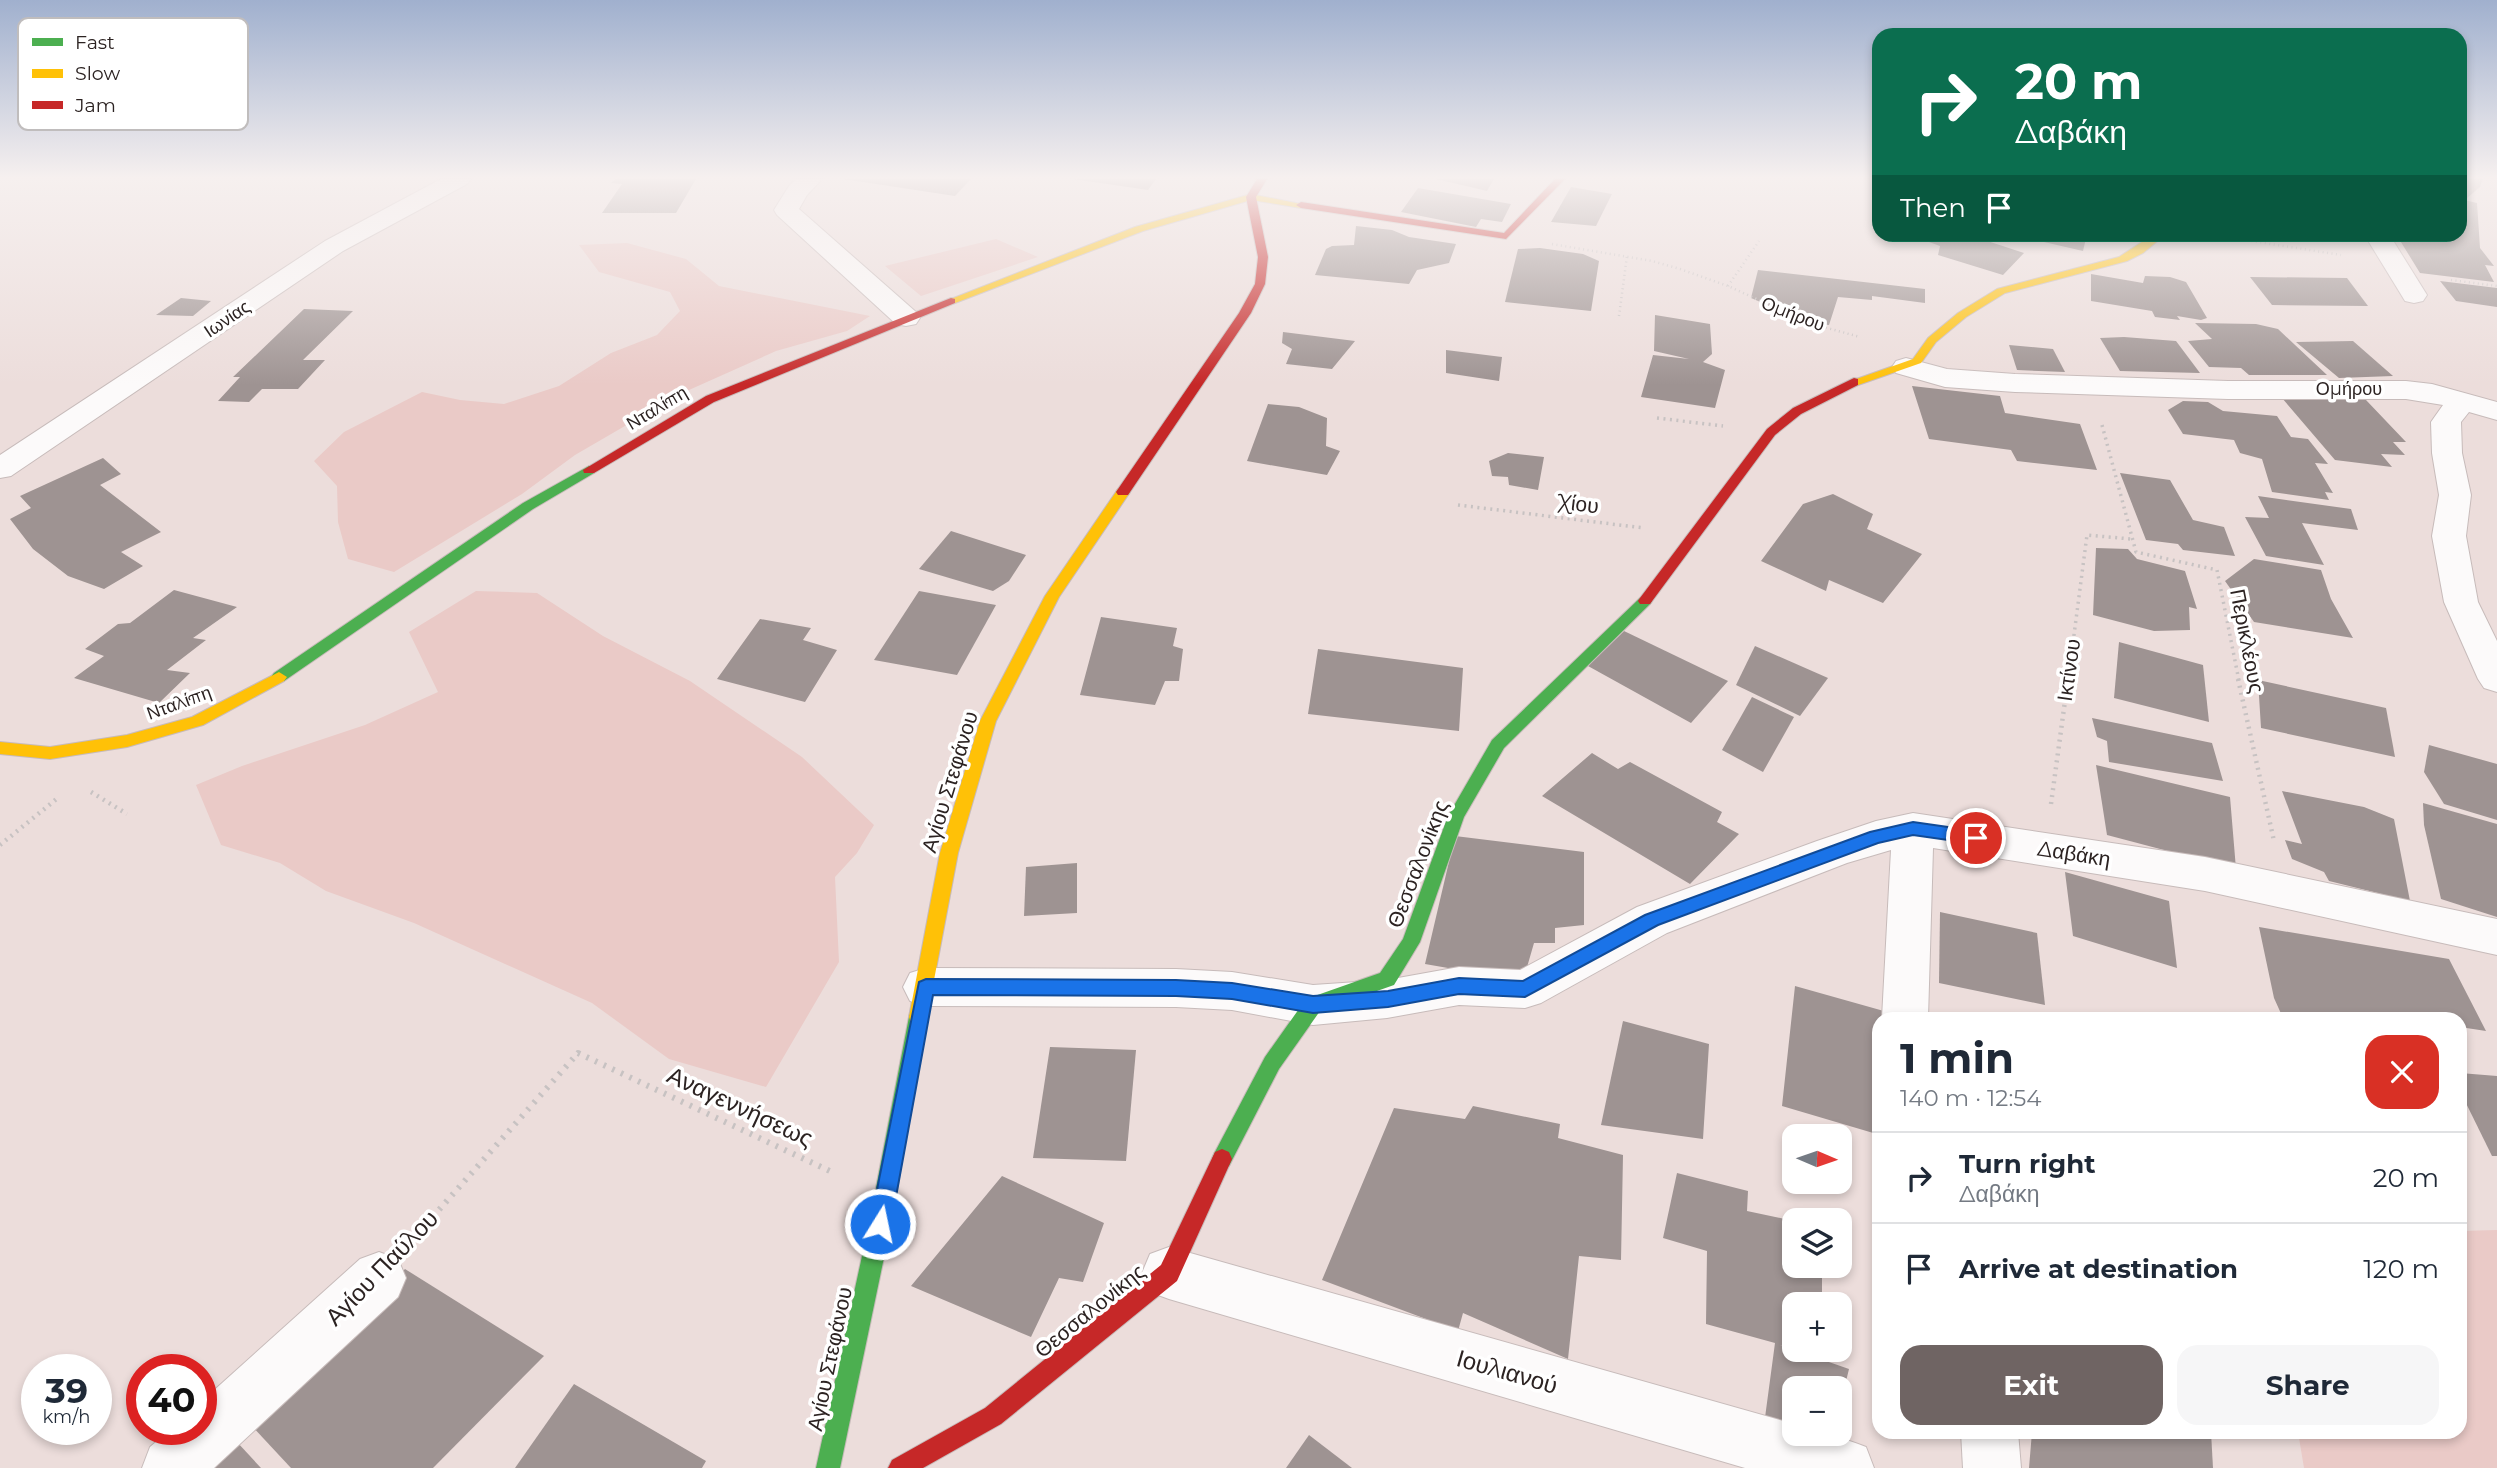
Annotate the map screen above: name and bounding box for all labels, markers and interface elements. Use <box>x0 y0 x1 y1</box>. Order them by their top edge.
legend <box>18 18 248 130</box>
text: Fast <box>75 31 115 54</box>
text: 20 m <box>2015 52 2142 111</box>
icon: right <box>1900 56 1991 147</box>
text: Slow <box>75 62 120 85</box>
text: Jam <box>74 94 116 117</box>
text: Δαβάκη <box>2015 112 2127 151</box>
icon: arrive <box>1980 189 2018 227</box>
text: Then <box>1900 192 1966 224</box>
street label: Ομήρου <box>1758 292 1828 336</box>
street label: Ιωνίας <box>200 295 255 342</box>
street label: Ομήρου <box>2316 378 2382 400</box>
street label: Νταλίπη <box>623 381 691 435</box>
street label: Χίου <box>1555 488 1600 518</box>
street label: Περικλέους <box>2225 587 2270 695</box>
street label: Ικτίνου <box>2052 637 2085 703</box>
street label: Νταλίπη <box>144 681 214 725</box>
street label: Αγίου Στεφάνου <box>916 708 983 856</box>
street label: Θεσσαλονίκης <box>1382 797 1453 931</box>
pin <box>1946 808 2006 868</box>
icon: arrive <box>1957 819 1995 857</box>
street label: Δαβάκη <box>2036 835 2112 872</box>
text: 1 min <box>1900 1032 2014 1084</box>
button: close <box>2365 1035 2439 1109</box>
street label: Αναγεννήσεως <box>663 1060 818 1153</box>
text: 140 m · 12:54 <box>1900 1084 2041 1112</box>
north arrow <box>1782 1124 1852 1194</box>
map controls <box>1782 1124 1852 1446</box>
text: Turn right <box>1959 1148 2095 1180</box>
icon: right <box>1900 1159 1938 1197</box>
text: 20 m <box>2373 1162 2439 1194</box>
text: Δαβάκη <box>1959 1180 2040 1208</box>
position arrow <box>843 1187 917 1261</box>
street label: Αγίου Παύλου <box>319 1204 444 1331</box>
button: layers <box>1782 1208 1852 1278</box>
icon: arrive <box>1900 1250 1938 1288</box>
text: Arrive at destination <box>1959 1253 2238 1285</box>
text: 120 m <box>2363 1253 2439 1285</box>
street label: Θεσσαλονίκης <box>1030 1259 1150 1363</box>
street label: Αγίου Στεφάνου <box>802 1285 857 1433</box>
button: + <box>1782 1292 1852 1362</box>
street label: Ιουλιανού <box>1453 1343 1561 1400</box>
button: Exit <box>1900 1345 2163 1425</box>
button: Share <box>2177 1345 2439 1425</box>
speed limit sign: 40 <box>126 1354 217 1445</box>
text: 39 <box>45 1369 88 1412</box>
button: − <box>1782 1376 1852 1446</box>
text: km/h <box>42 1406 91 1428</box>

